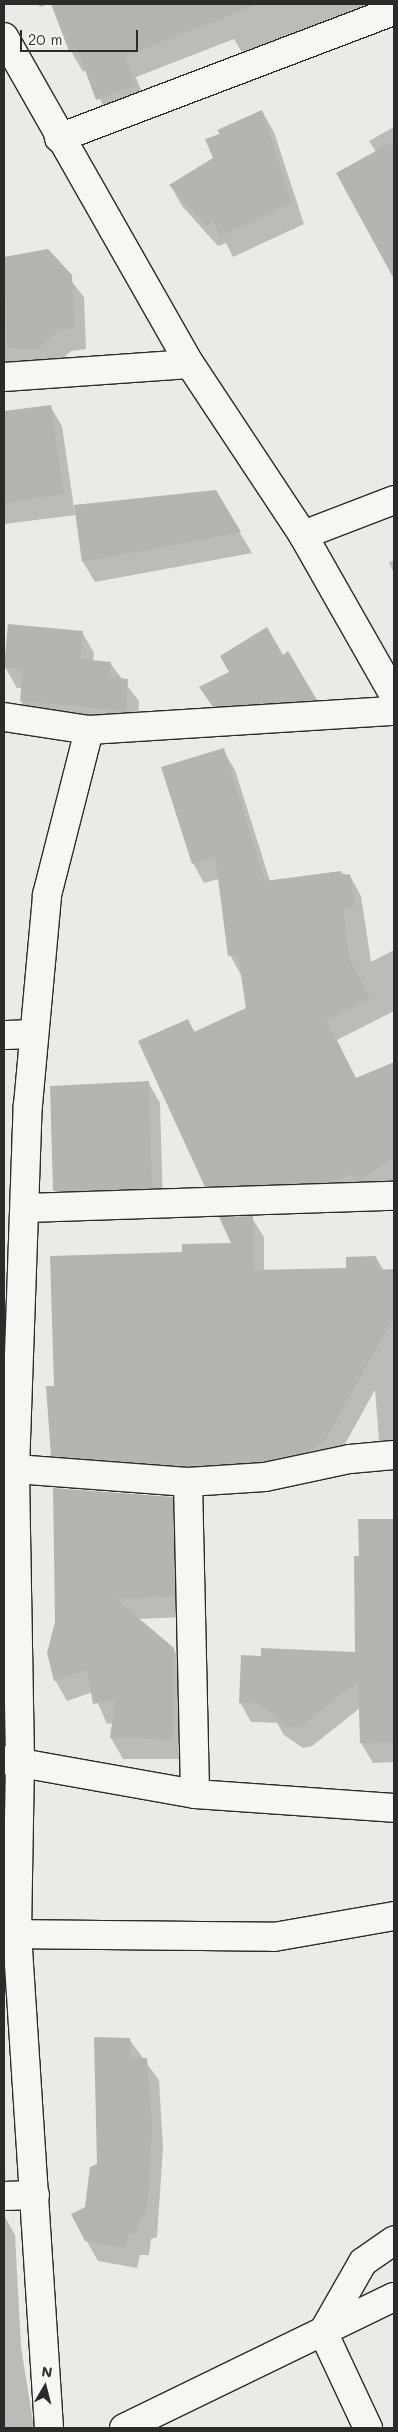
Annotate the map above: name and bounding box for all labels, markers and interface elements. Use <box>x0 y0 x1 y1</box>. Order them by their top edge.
scale bar <box>22 20 140 52</box>
text: 20 m <box>28 29 62 49</box>
north arrow <box>20 2362 70 2412</box>
text: N <box>41 2362 54 2382</box>

